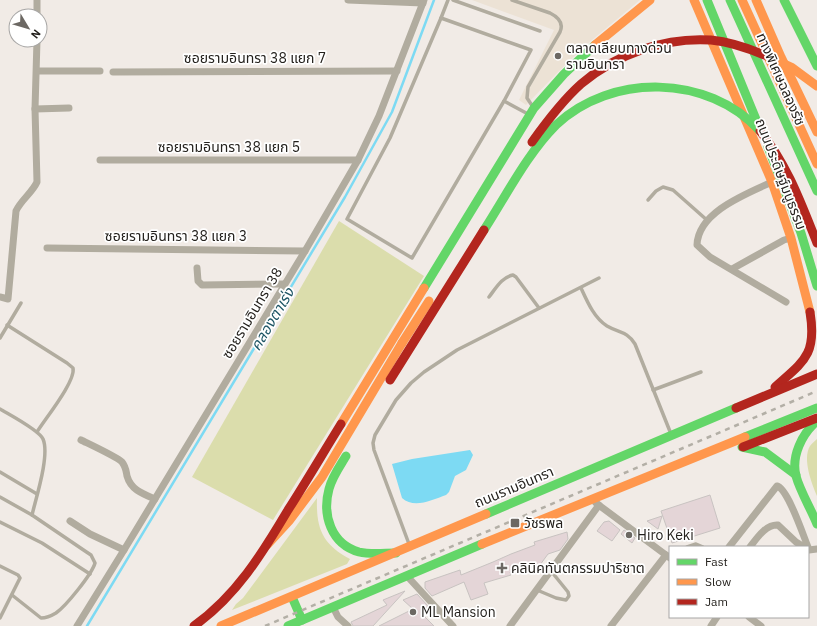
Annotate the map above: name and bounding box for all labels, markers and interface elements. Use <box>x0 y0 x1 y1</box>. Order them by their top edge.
north arrow <box>8 8 48 48</box>
text: N <box>28 27 44 42</box>
street label: ทางพิเศษฉลองรัช <box>752 30 810 128</box>
place label: ตลาดเลียบทางด่วน รามอินทรา <box>566 39 672 73</box>
street label: ซอยรามอินทรา 38 แยก 7 <box>184 49 326 67</box>
marker: ตลาดเลียบทางด่วน รามอินทรา <box>553 51 563 61</box>
street label: ถนนประดิษฐ์มนูธรรม <box>751 116 811 232</box>
street label: ซอยรามอินทรา 38 แยก 5 <box>158 138 300 156</box>
street label: ซอยรามอินทรา 38 แยก 3 <box>105 227 247 245</box>
street label: ซอยรามอินทรา 38 <box>218 264 286 362</box>
water label: คลองตาเร่ง <box>246 283 299 354</box>
street label: ถนนรามอินทรา <box>472 462 556 512</box>
place label: วัชรพล <box>524 514 563 532</box>
marker: วัชรพล <box>509 517 521 529</box>
place label: Hiro Keki <box>637 526 694 544</box>
marker: Hiro Keki <box>624 530 634 540</box>
legend <box>669 546 809 618</box>
text: Fast <box>705 554 728 569</box>
place label: คลินิคทันตกรรมปาริชาต <box>511 559 645 577</box>
marker: คลินิคทันตกรรมปาริชาต <box>496 562 508 574</box>
text: Slow <box>705 574 731 589</box>
text: Jam <box>705 594 728 609</box>
place label: ML Mansion <box>421 603 496 621</box>
marker: ML Mansion <box>408 607 418 617</box>

